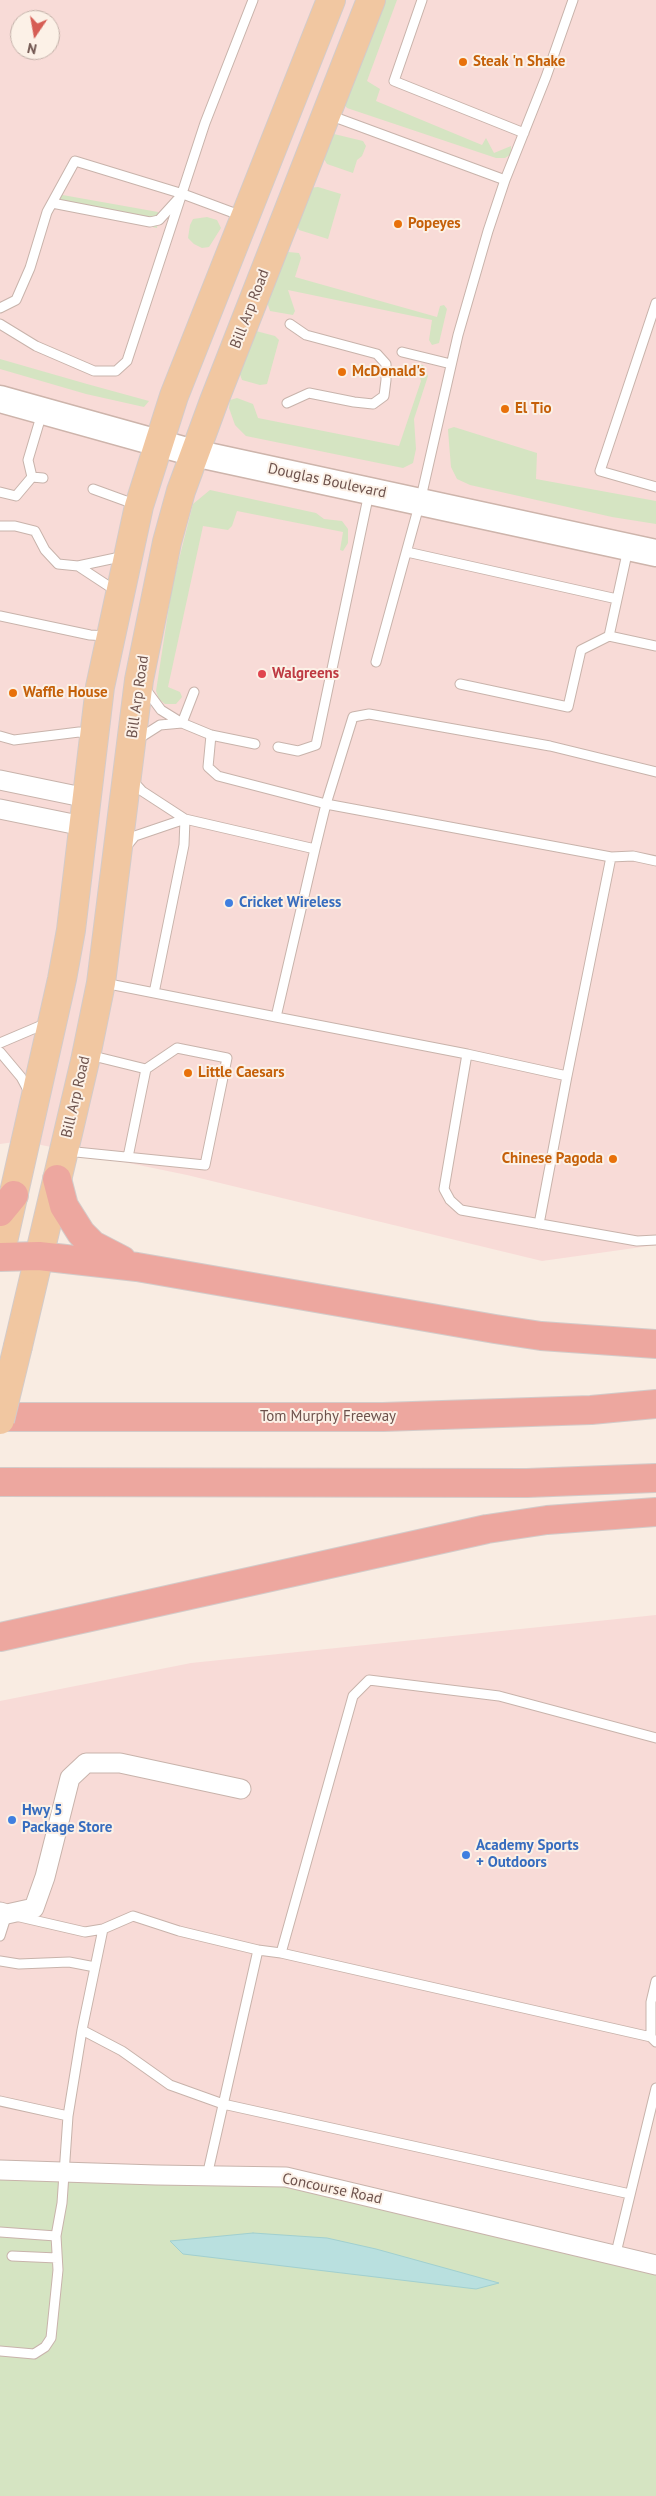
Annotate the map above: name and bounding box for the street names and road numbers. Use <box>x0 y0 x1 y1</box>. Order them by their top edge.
street label: Bill Arp Road <box>227 267 273 351</box>
street label: Douglas Boulevard <box>266 460 388 502</box>
street label: Bill Arp Road <box>123 655 153 739</box>
street label: Bill Arp Road <box>58 1054 94 1140</box>
street label: Tom Murphy Freeway <box>260 1408 396 1426</box>
street label: Concourse Road <box>280 2170 384 2208</box>

